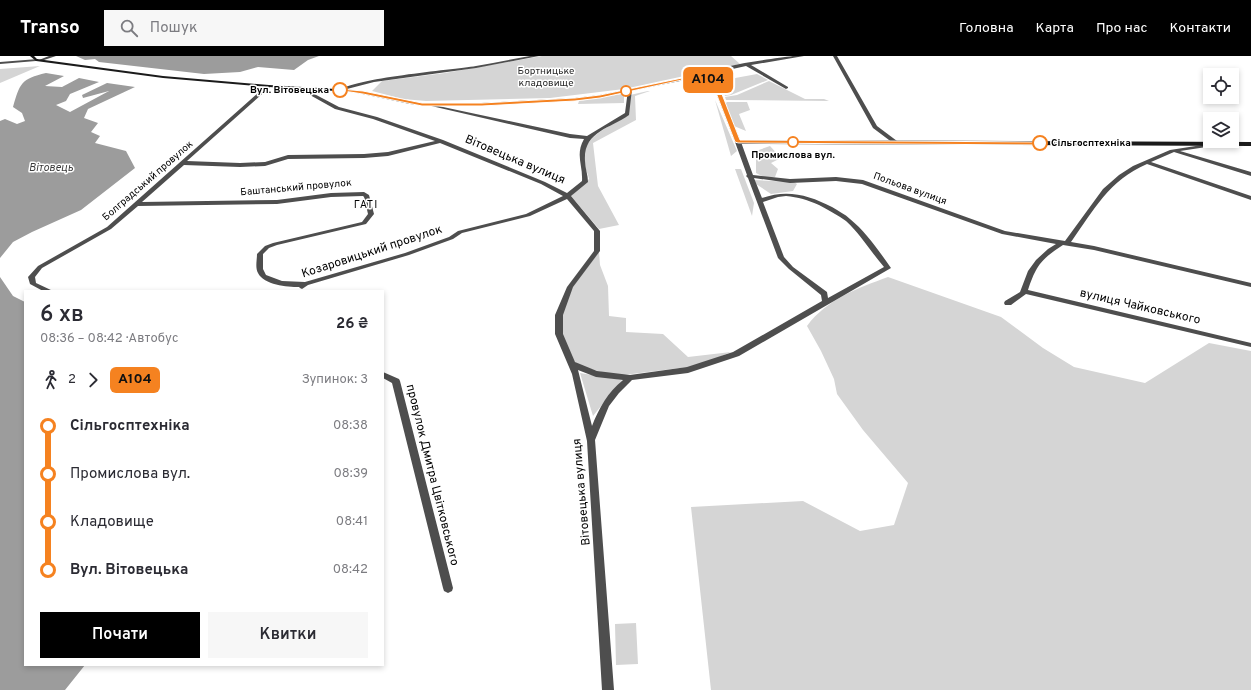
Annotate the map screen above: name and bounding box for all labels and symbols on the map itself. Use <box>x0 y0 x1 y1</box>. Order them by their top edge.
park label: Бортницьке кладовище <box>518 65 574 90</box>
line badge: А104 <box>680 67 736 93</box>
marker: Вул. Вітовецька <box>332 82 348 98</box>
place label: Вул. Вітовецька <box>250 84 329 97</box>
unlabelled marker <box>620 85 632 97</box>
street label: Вітовецька вулиця <box>462 132 568 188</box>
marker: Сільгосптехніка <box>1032 135 1048 151</box>
marker: Промислова вул. <box>787 136 799 148</box>
place label: Сільгосптехніка <box>1051 137 1131 150</box>
street label: Болградський провулок <box>100 138 196 224</box>
place label: Промислова вул. <box>751 149 835 162</box>
water label: Вітовець <box>29 161 73 175</box>
street label: Польова вулиця <box>871 170 949 208</box>
street label: Баштанський провулок <box>240 177 352 199</box>
district label: ГАТІ <box>354 198 378 212</box>
street label: Козаровицький провулок <box>300 222 444 282</box>
street label: вулиця Чайковського <box>1078 285 1202 329</box>
street label: провулок Дмитра Цвітковського <box>402 383 462 568</box>
street label: Вітовецька вулиця <box>569 438 595 546</box>

